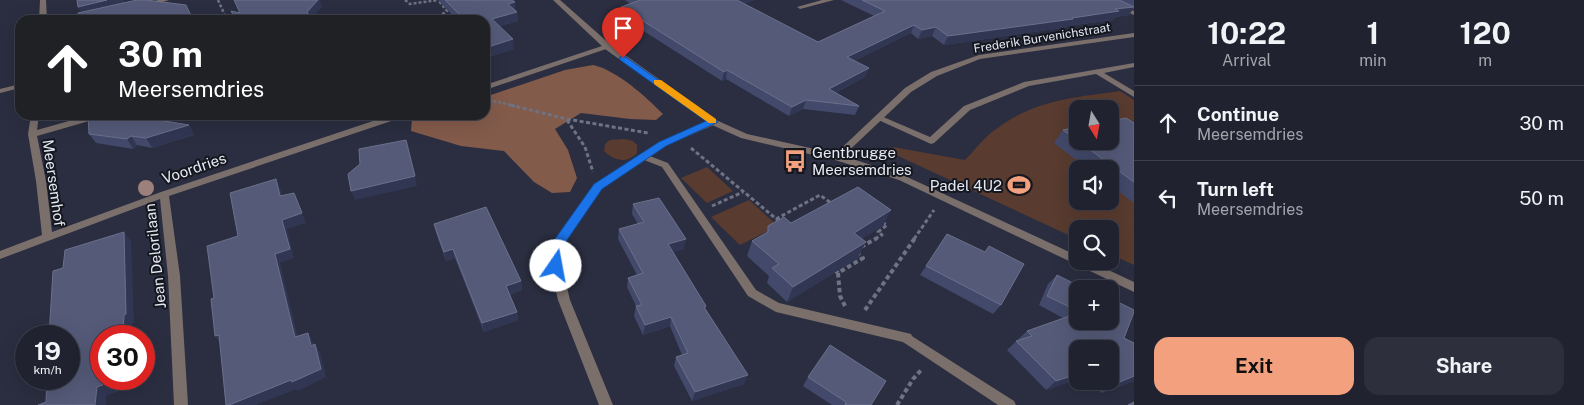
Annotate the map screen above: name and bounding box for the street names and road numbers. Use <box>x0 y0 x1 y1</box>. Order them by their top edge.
street label: Frederik Burvenichstraat <box>973 20 1112 56</box>
street label: Meersemhof <box>39 138 69 228</box>
street label: Voordries <box>160 149 228 187</box>
street label: Jean Delorilaan <box>141 203 169 309</box>

